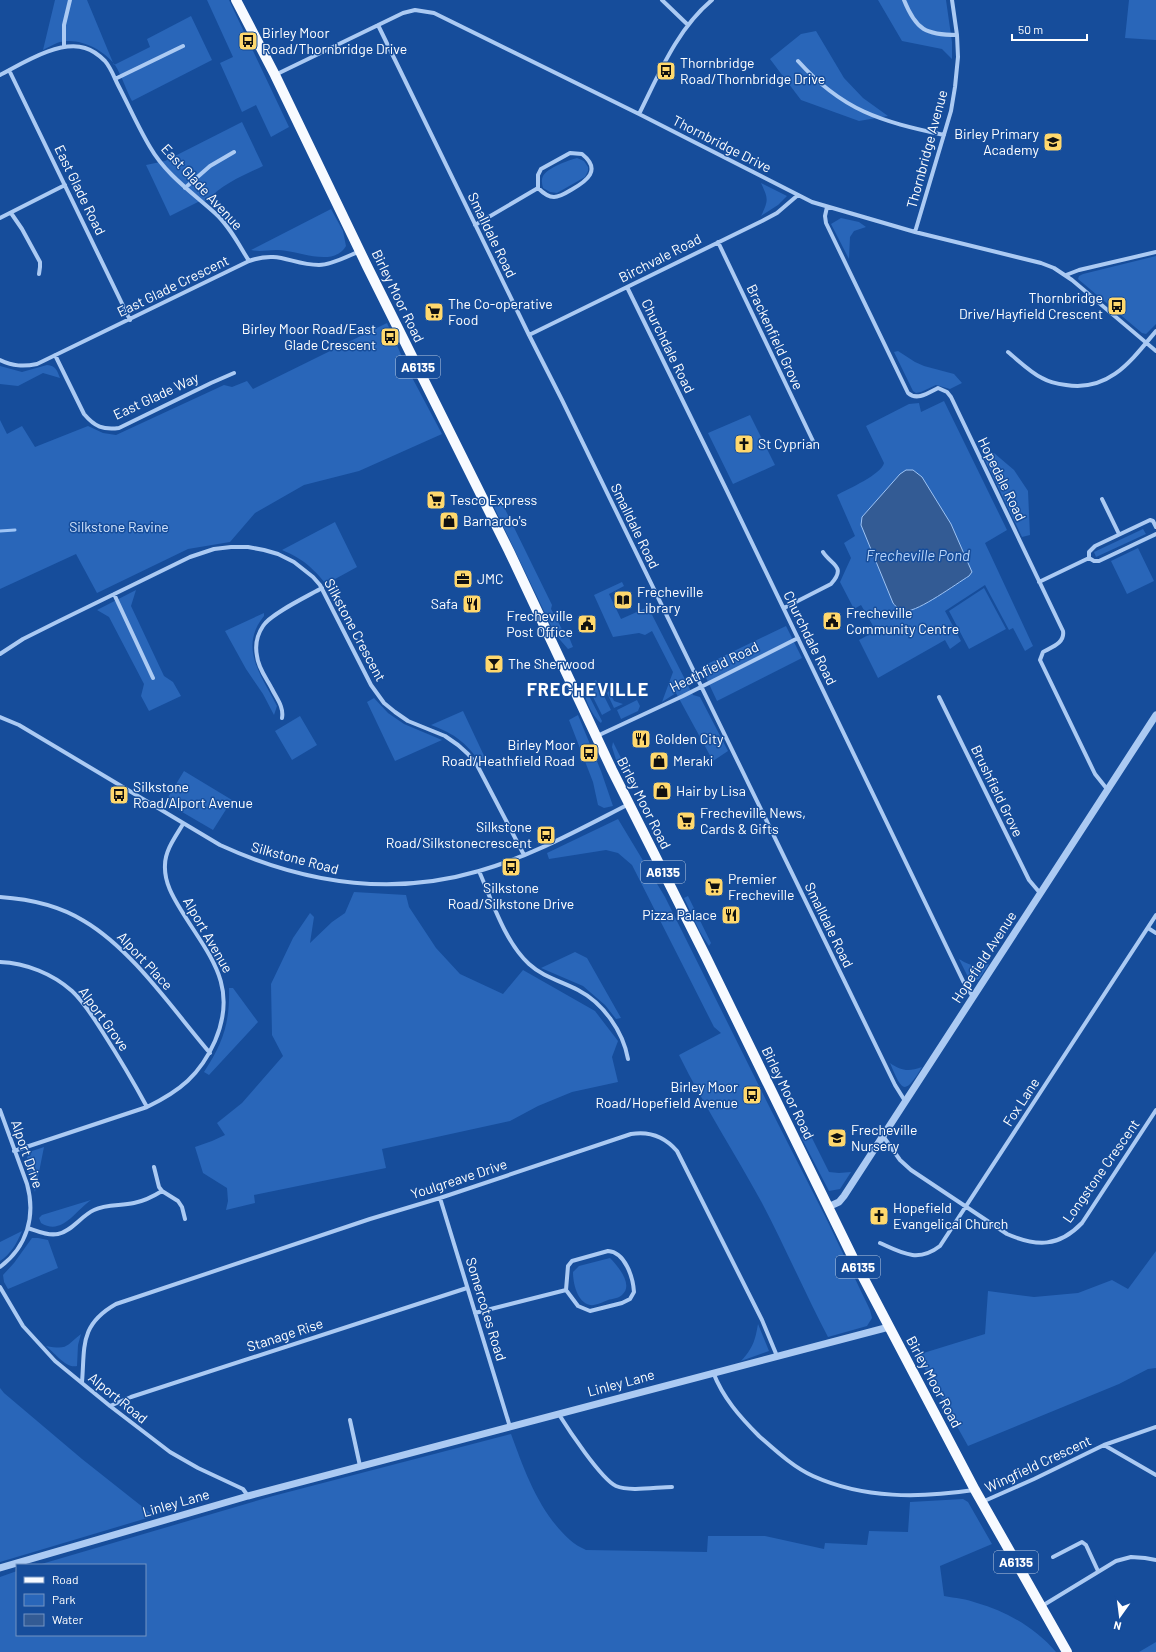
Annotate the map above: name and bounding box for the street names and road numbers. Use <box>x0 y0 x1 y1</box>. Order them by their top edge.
street label: Thornbridge Avenue <box>903 88 950 210</box>
street label: Thornbridge Drive <box>670 111 774 176</box>
street label: East Glade Avenue <box>158 140 247 233</box>
street label: East Glade Road <box>51 142 110 238</box>
street label: Smalldale Road <box>465 189 520 280</box>
street label: Birchvale Road <box>616 230 704 286</box>
street label: Birley Moor Road <box>369 247 428 345</box>
street label: East Glade Crescent <box>114 251 231 320</box>
street label: Brackenfield Grove <box>744 281 807 392</box>
street label: Churchdale Road <box>638 296 699 396</box>
road number: A6135 <box>396 356 440 378</box>
street label: East Glade Way <box>110 368 202 423</box>
street label: Hopedale Road <box>975 434 1030 523</box>
street label: Smalldale Road <box>608 480 663 571</box>
street label: Silkstone Crescent <box>321 576 390 684</box>
street label: Churchdale Road <box>780 588 841 688</box>
street label: Heathfield Road <box>666 638 761 695</box>
street label: Brushfield Grove <box>968 742 1027 840</box>
street label: Birley Moor Road <box>614 754 675 852</box>
street label: Silkstone Road <box>250 838 341 877</box>
road number: A6135 <box>641 861 685 883</box>
street label: Smalldale Road <box>802 879 857 970</box>
street label: Alport Avenue <box>180 894 237 976</box>
street label: Hopefield Avenue <box>948 908 1020 1006</box>
street label: Alport Place <box>114 928 177 993</box>
street label: Alport Grove <box>75 983 133 1054</box>
street label: Birley Moor Road <box>759 1044 818 1142</box>
street label: Fox Lane <box>999 1074 1043 1129</box>
street label: Longstone Crescent <box>1059 1116 1143 1226</box>
street label: Alport Drive <box>8 1117 47 1190</box>
street label: Youlgreave Drive <box>409 1155 509 1202</box>
street label: Somercotes Road <box>463 1255 510 1363</box>
road number: A6135 <box>836 1256 880 1278</box>
street label: Stanage Rise <box>245 1314 325 1355</box>
street label: Birley Moor Road <box>903 1333 966 1430</box>
street label: Linley Lane <box>585 1365 656 1400</box>
street label: Alport Road <box>85 1369 151 1427</box>
street label: Wingfield Crescent <box>982 1431 1094 1496</box>
street label: Linley Lane <box>140 1485 211 1520</box>
road number: A6135 <box>994 1551 1038 1573</box>

